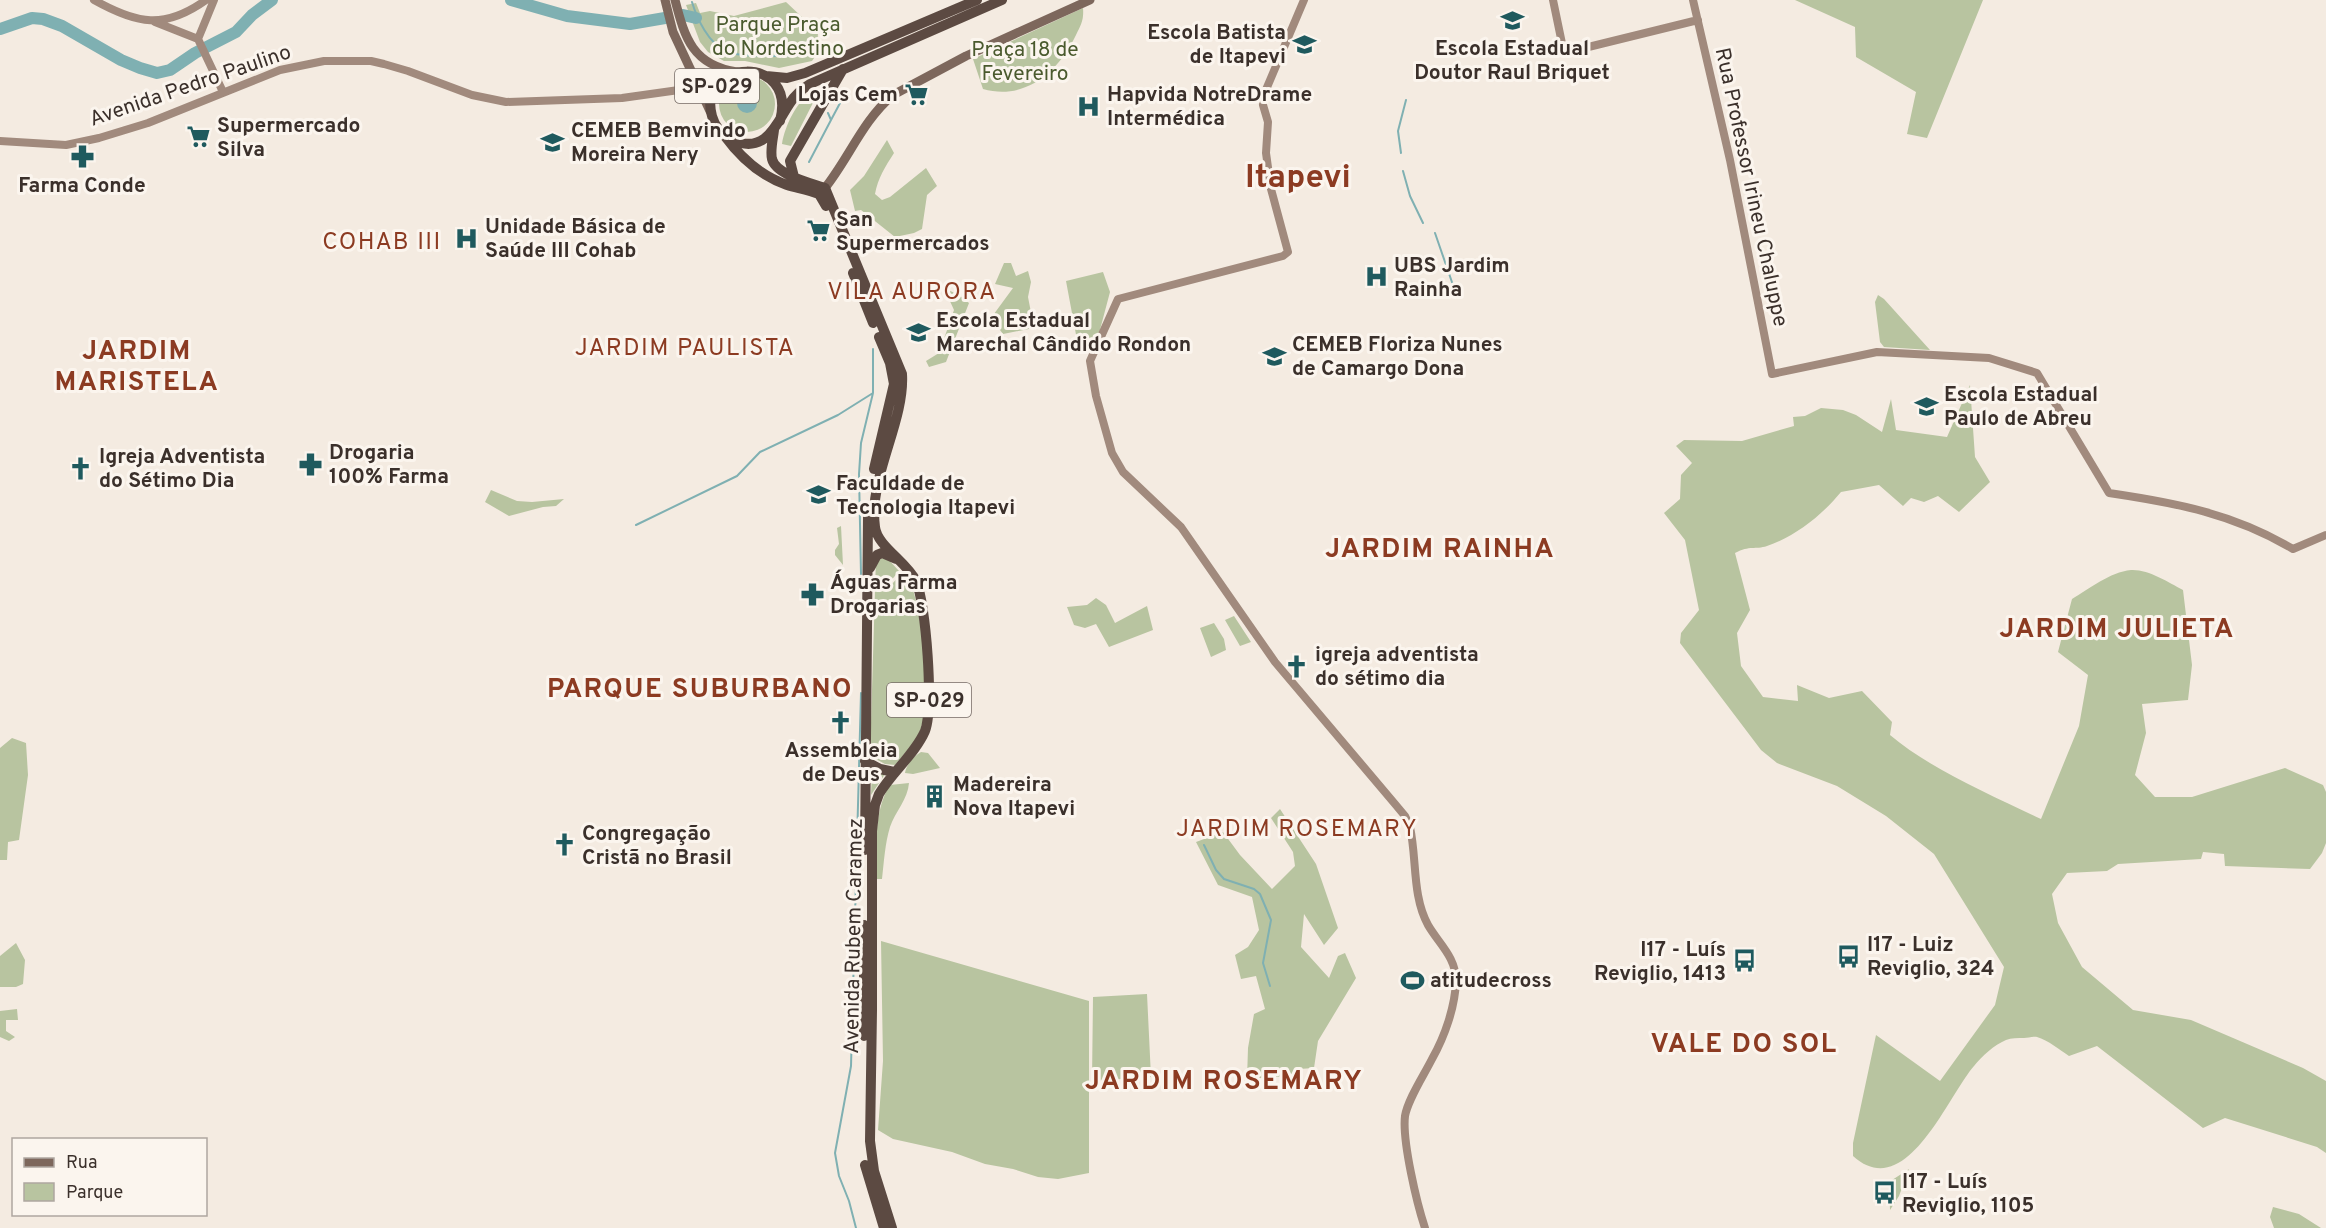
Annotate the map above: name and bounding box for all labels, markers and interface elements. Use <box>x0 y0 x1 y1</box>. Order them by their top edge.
school or university icon: Escola Estadual Doutor Raul Briquet <box>1499 7 1525 33</box>
park label: Parque Praça do Nordestino <box>712 12 844 63</box>
place label: Escola Batista de Itapevi <box>1147 20 1286 71</box>
school or university icon: Escola Batista de Itapevi <box>1291 31 1317 57</box>
place label: Escola Estadual Doutor Raul Briquet <box>1414 36 1610 87</box>
park label: Praça 18 de Fevereiro <box>971 37 1079 88</box>
street label: Avenida Pedro Paulino <box>86 39 295 134</box>
street label: Rua Professor Irineu Chaluppe <box>1708 45 1793 329</box>
road number: SP-029 <box>675 69 759 103</box>
supermarket icon: Lojas Cem <box>903 81 929 107</box>
place label: Lojas Cem <box>797 82 898 109</box>
place label: Hapvida NotreDrame Intermédica <box>1107 82 1312 133</box>
hospital icon: Hapvida NotreDrame Intermédica <box>1076 93 1102 119</box>
place label: Supermercado Silva <box>217 113 360 164</box>
place label: CEMEB Bemvindo Moreira Nery <box>571 118 746 169</box>
supermarket icon: Supermercado Silva <box>186 124 212 150</box>
school or university icon: CEMEB Bemvindo Moreira Nery <box>540 129 566 155</box>
pharmacy icon: Farma Conde <box>69 144 95 170</box>
district label: Itapevi <box>1245 158 1351 200</box>
place label: Farma Conde <box>18 173 146 200</box>
place label: San Supermercados <box>836 207 990 258</box>
place label: Unidade Básica de Saúde III Cohab <box>485 214 666 265</box>
supermarket icon: San Supermercados <box>805 218 831 244</box>
hospital icon: Unidade Básica de Saúde III Cohab <box>454 225 480 251</box>
district label: COHAB III <box>322 228 442 258</box>
place label: UBS Jardim Rainha <box>1394 253 1510 304</box>
hospital icon: UBS Jardim Rainha <box>1363 264 1389 290</box>
district label: VILA AURORA <box>827 278 997 308</box>
place label: Escola Estadual Marechal Cândido Rondon <box>936 308 1191 359</box>
school or university icon: Escola Estadual Marechal Cândido Rondon <box>905 319 931 345</box>
place label: CEMEB Floriza Nunes de Camargo Dona <box>1292 332 1503 383</box>
district label: JARDIM PAULISTA <box>575 334 795 364</box>
district label: JARDIM MARISTELA <box>55 335 219 400</box>
school or university icon: CEMEB Floriza Nunes de Camargo Dona <box>1261 343 1287 369</box>
place label: Escola Estadual Paulo de Abreu <box>1944 382 2098 433</box>
school or university icon: Escola Estadual Paulo de Abreu <box>1913 393 1939 419</box>
place label: Drogaria 100% Farma <box>329 440 449 491</box>
place label: Igreja Adventista do Sétimo Dia <box>99 444 265 495</box>
pharmacy icon: Drogaria 100% Farma <box>298 451 324 477</box>
church icon: Igreja Adventista do Sétimo Dia <box>68 455 94 481</box>
place label: Faculdade de Tecnologia Itapevi <box>836 471 1015 522</box>
school or university icon: Faculdade de Tecnologia Itapevi <box>805 482 831 508</box>
district label: JARDIM RAINHA <box>1325 533 1555 567</box>
place label: Águas Farma Drogarias <box>830 569 957 621</box>
pharmacy icon: Águas Farma Drogarias <box>799 581 825 607</box>
district label: JARDIM JULIETA <box>1999 613 2235 647</box>
place label: igreja adventista do sétimo dia <box>1315 642 1479 693</box>
church icon: igreja adventista do sétimo dia <box>1284 653 1310 679</box>
district label: PARQUE SUBURBANO <box>547 673 853 707</box>
road number: SP-029 <box>887 683 971 717</box>
church icon: Assembleia de Deus <box>828 709 854 735</box>
place label: Assembleia de Deus <box>784 738 898 789</box>
place label: Madereira Nova Itapevi <box>953 772 1075 823</box>
building icon: Madereira Nova Itapevi <box>922 783 948 809</box>
district label: JARDIM ROSEMARY <box>1176 815 1418 845</box>
street label: Avenida Rubem Caramez <box>839 818 870 1054</box>
place label: Congregação Cristã no Brasil <box>582 821 732 872</box>
church icon: Congregação Cristã no Brasil <box>551 832 577 858</box>
place label: I17 - Luiz Reviglio, 324 <box>1867 932 1995 983</box>
place label: I17 - Luís Reviglio, 1413 <box>1594 937 1726 988</box>
bus stop icon: I17 - Luiz Reviglio, 324 <box>1836 943 1862 969</box>
bus stop icon: I17 - Luís Reviglio, 1413 <box>1731 948 1757 974</box>
sports icon: atitudecross <box>1399 967 1425 993</box>
place label: atitudecross <box>1430 968 1552 995</box>
district label: VALE DO SOL <box>1651 1028 1837 1062</box>
district label: JARDIM ROSEMARY <box>1085 1065 1363 1099</box>
legend <box>12 1138 207 1216</box>
text: Rua <box>66 1152 97 1175</box>
place label: I17 - Luís Reviglio, 1105 <box>1902 1169 2034 1220</box>
bus stop icon: I17 - Luís Reviglio, 1105 <box>1871 1180 1897 1206</box>
text: Parque <box>66 1182 123 1205</box>

